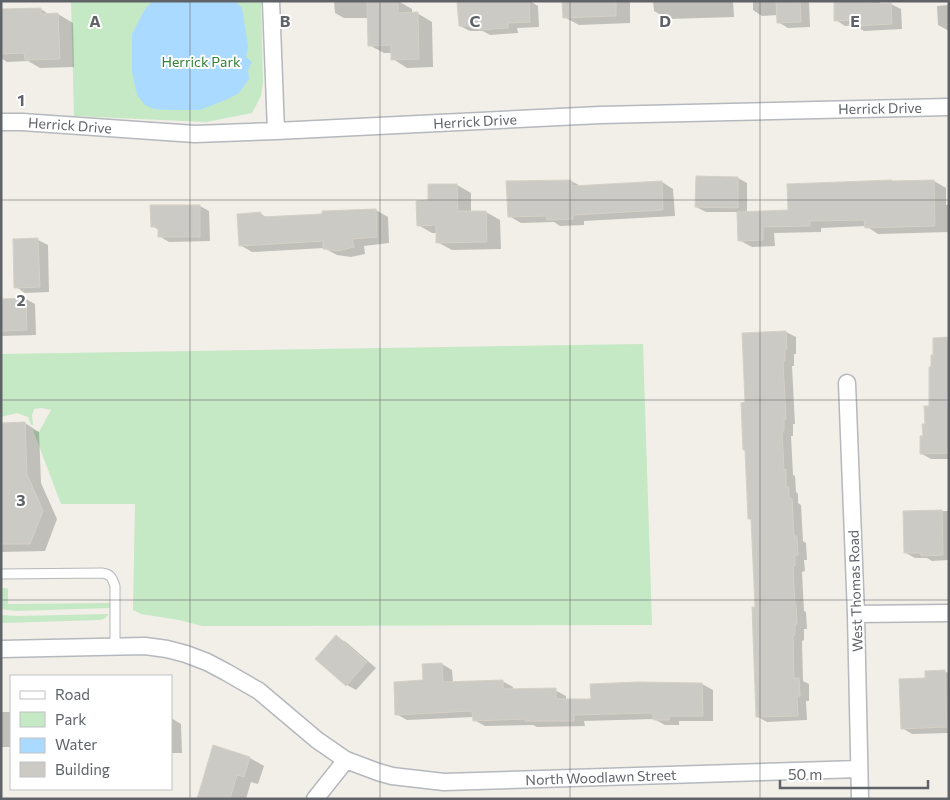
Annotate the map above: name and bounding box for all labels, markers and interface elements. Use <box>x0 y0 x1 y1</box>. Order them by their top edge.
text: A <box>89 11 101 30</box>
text: B <box>280 11 291 30</box>
text: C <box>470 11 481 30</box>
text: D <box>659 11 671 30</box>
text: E <box>850 11 860 30</box>
park label: Herrick Park <box>161 53 241 70</box>
text: 1 <box>17 90 25 109</box>
street label: Herrick Drive <box>838 99 922 117</box>
street label: Herrick Drive <box>433 110 517 132</box>
street label: Herrick Drive <box>28 114 112 136</box>
text: 2 <box>16 290 26 309</box>
text: 3 <box>16 490 26 509</box>
street label: West Thomas Road <box>844 530 866 652</box>
legend <box>10 675 172 790</box>
text: Road <box>55 685 90 703</box>
text: Park <box>55 710 86 728</box>
text: Water <box>55 735 97 753</box>
scale bar <box>780 758 928 790</box>
text: Building <box>55 760 110 778</box>
text: 50 m <box>788 765 822 783</box>
street label: North Woodlawn Street <box>525 766 677 788</box>

